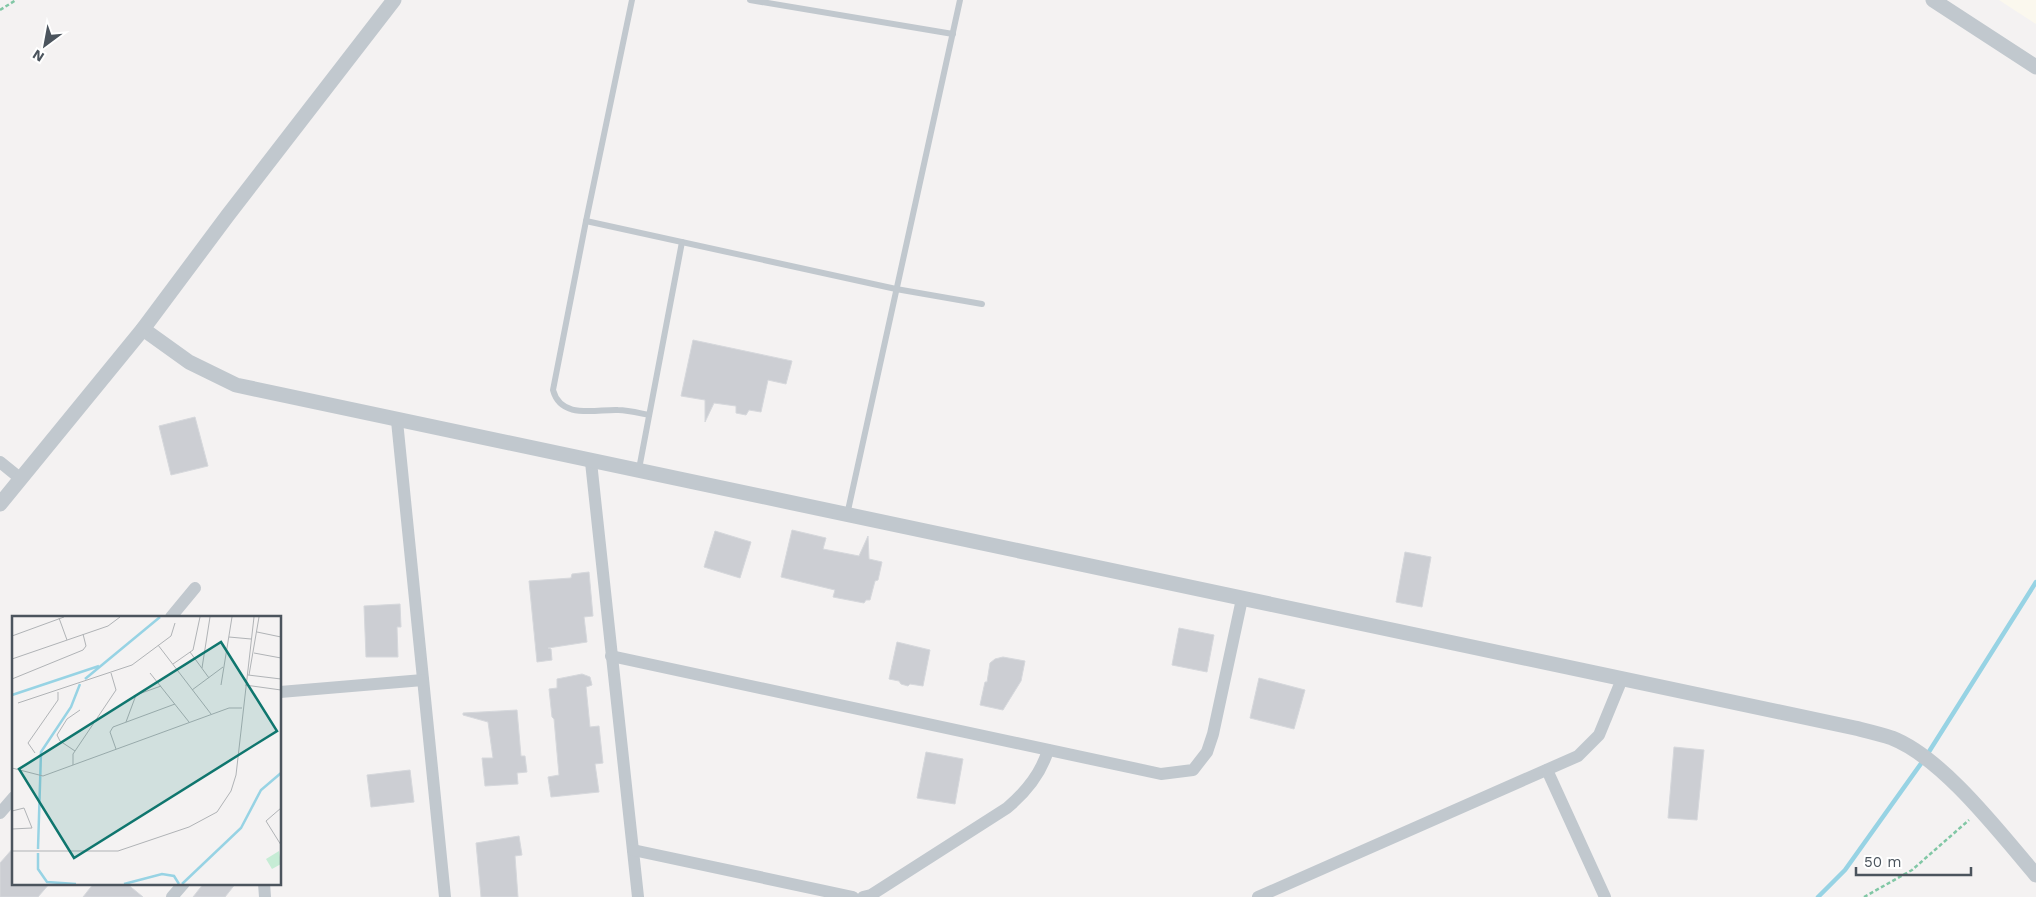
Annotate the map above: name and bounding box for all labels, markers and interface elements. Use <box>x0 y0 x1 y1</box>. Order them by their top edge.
north arrow <box>20 20 70 70</box>
text: N <box>29 46 47 66</box>
inset map <box>12 616 281 884</box>
scale bar <box>1856 844 1971 876</box>
text: 50 m <box>1864 853 1901 871</box>

